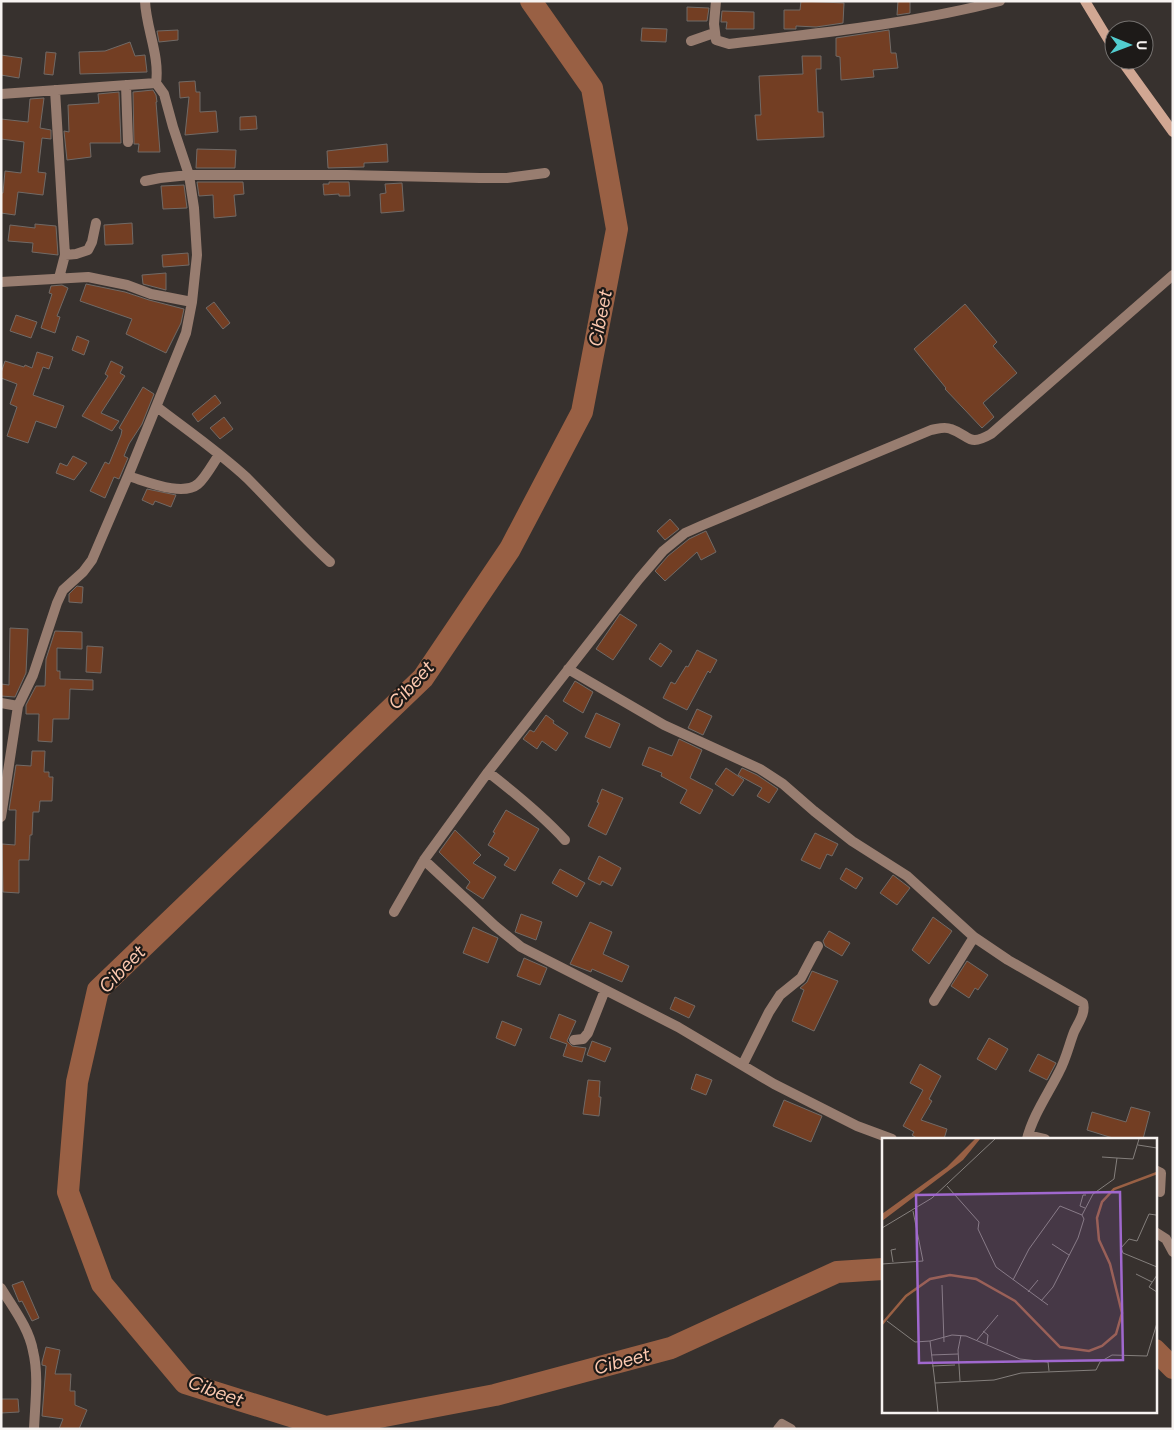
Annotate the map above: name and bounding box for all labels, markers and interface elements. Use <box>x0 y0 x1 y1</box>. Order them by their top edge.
north arrow <box>1104 20 1154 70</box>
text: U <box>1133 40 1150 50</box>
water label: Cibeet <box>583 287 617 348</box>
water label: Cibeet <box>383 655 439 714</box>
water label: Cibeet <box>94 940 151 998</box>
inset map <box>882 1138 1156 1412</box>
water label: Cibeet <box>591 1342 653 1380</box>
water label: Cibeet <box>185 1370 248 1412</box>

